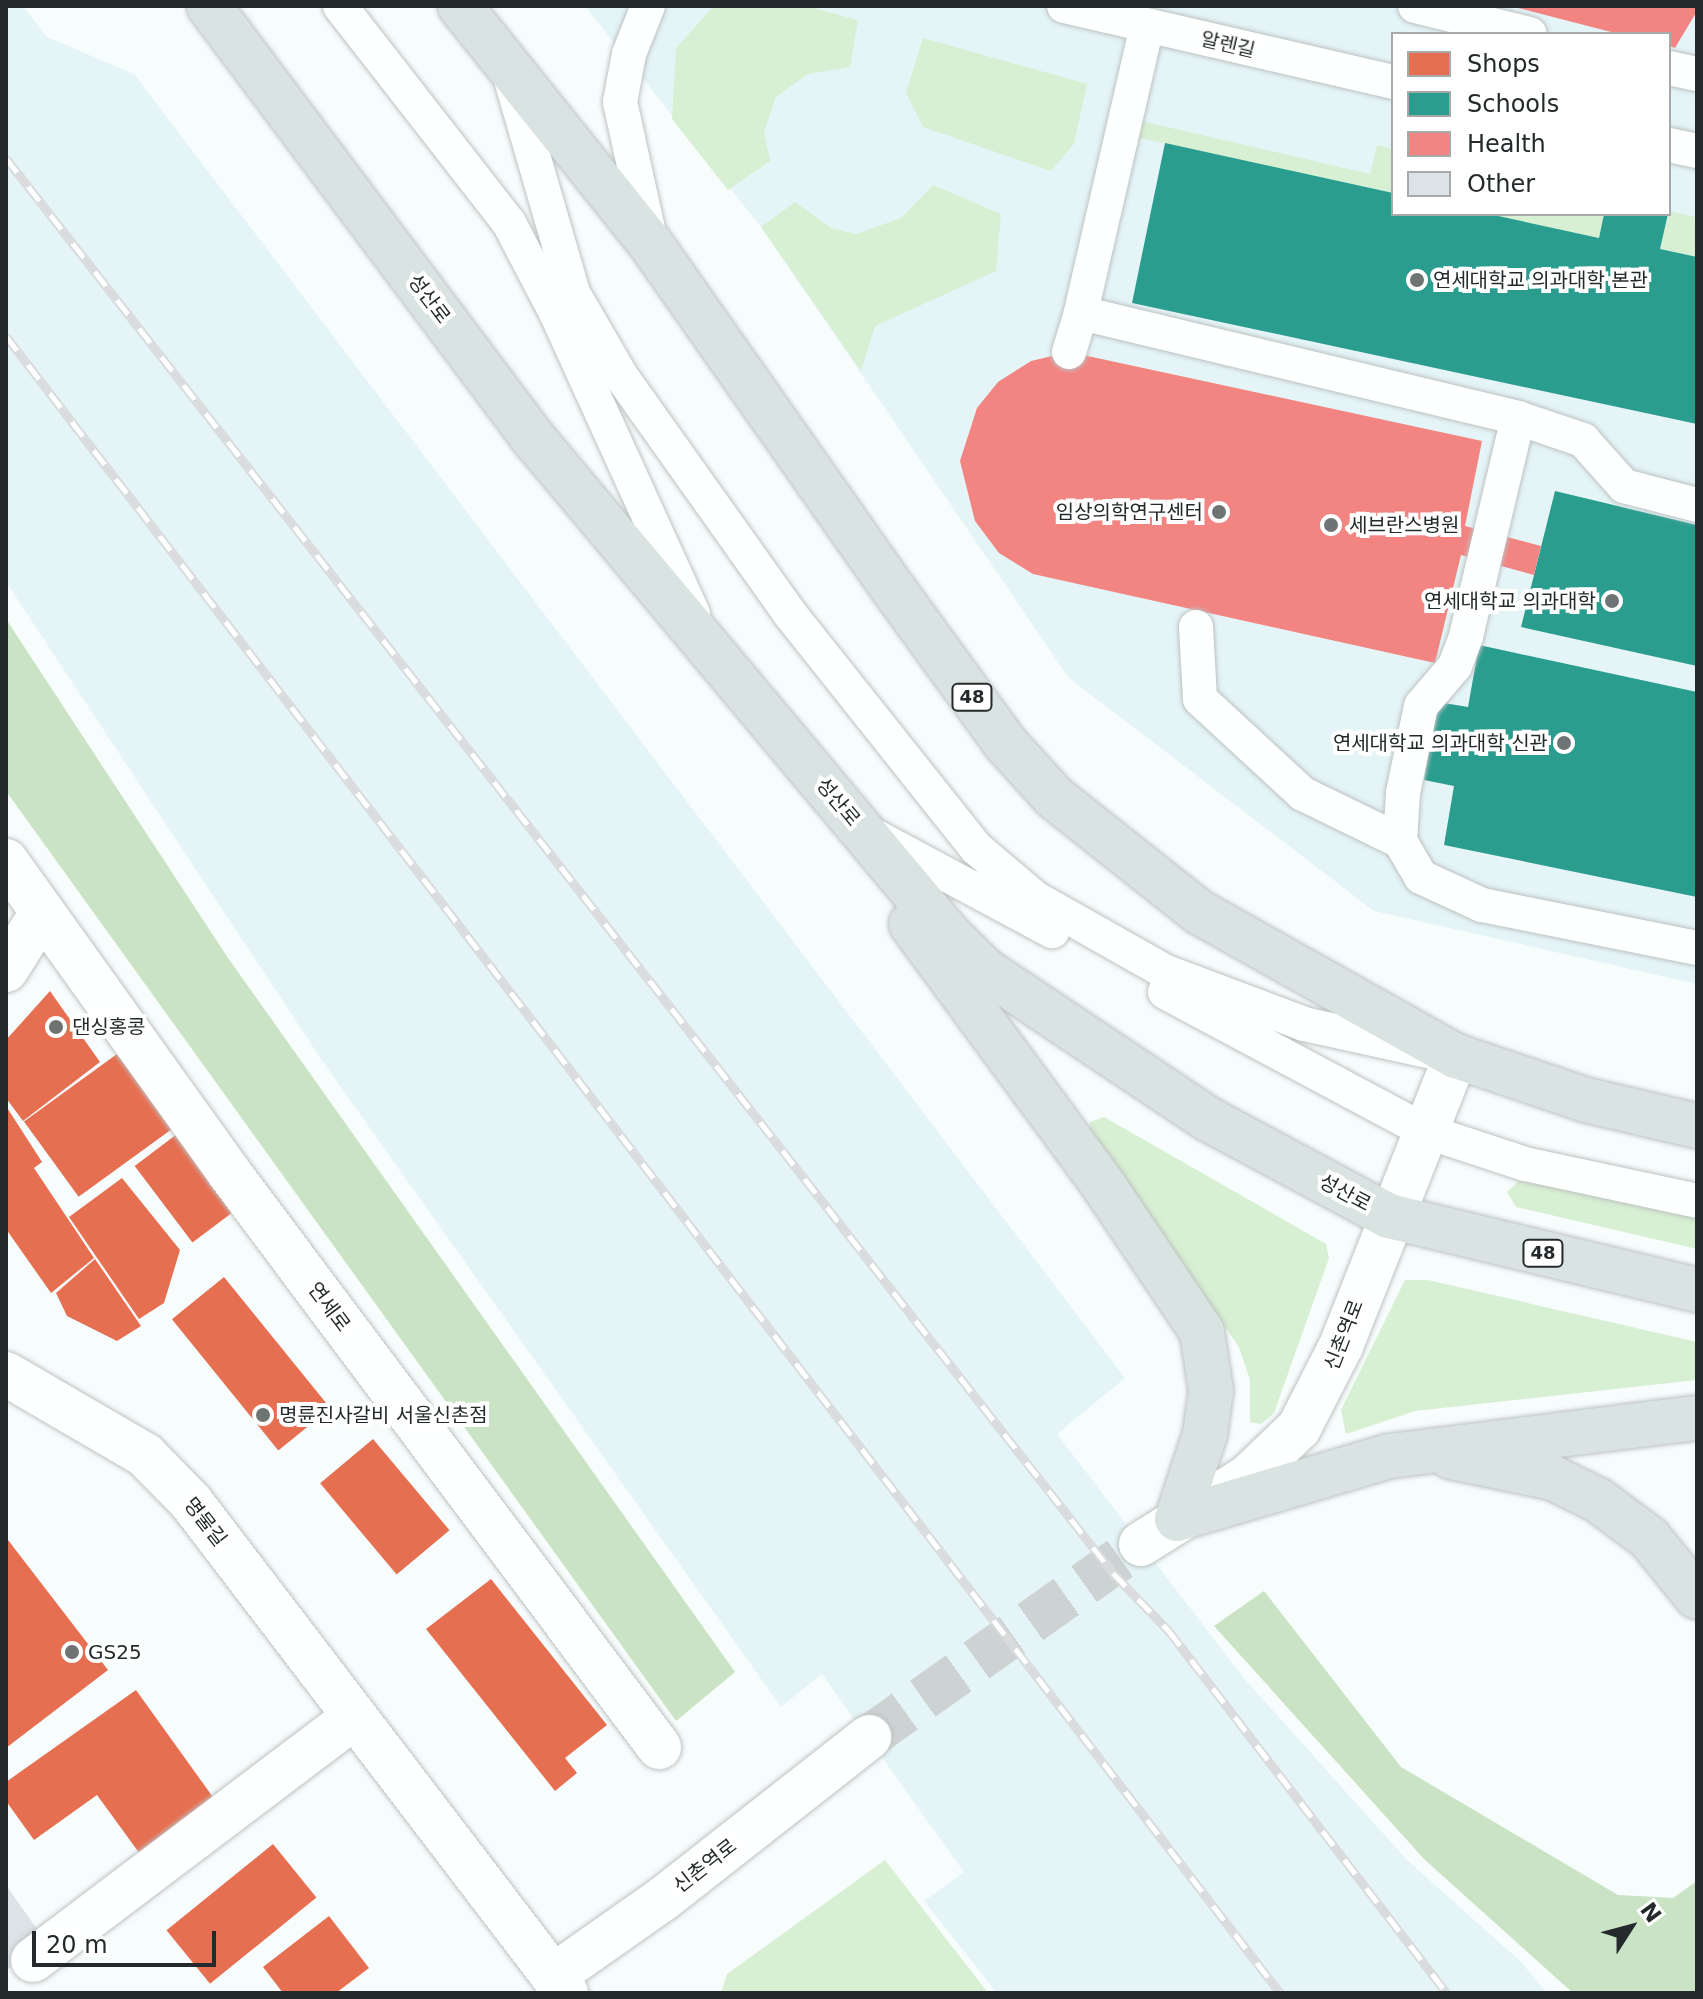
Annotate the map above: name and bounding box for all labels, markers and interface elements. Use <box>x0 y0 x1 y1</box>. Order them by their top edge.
street label: 알렌길 <box>1198 27 1258 63</box>
legend <box>1391 32 1671 216</box>
text: Shops <box>1467 50 1540 78</box>
text: Schools <box>1467 90 1559 118</box>
text: Health <box>1467 130 1546 158</box>
text: Other <box>1467 170 1535 198</box>
place label: 연세대학교 의과대학 본관 <box>1433 268 1648 292</box>
street label: 성산로 <box>403 270 455 328</box>
marker: 연세대학교 의과대학 본관 <box>1408 271 1426 289</box>
place label: 임상의학연구센터 <box>1056 500 1203 524</box>
marker: 임상의학연구센터 <box>1210 503 1228 521</box>
place label: 세브란스병원 <box>1349 513 1459 537</box>
marker: 세브란스병원 <box>1320 514 1342 536</box>
place label: 연세대학교 의과대학 <box>1424 589 1596 613</box>
marker: 연세대학교 의과대학 <box>1603 592 1621 610</box>
road number: 48 <box>950 683 994 711</box>
place label: 연세대학교 의과대학 신관 <box>1333 731 1548 755</box>
marker: 연세대학교 의과대학 신관 <box>1555 734 1573 752</box>
street label: 성산로 <box>811 773 865 831</box>
place label: 댄싱홍콩 <box>72 1015 146 1039</box>
marker: 댄싱홍콩 <box>47 1018 65 1036</box>
street label: 성산로 <box>1315 1169 1375 1217</box>
road number: 48 <box>1521 1239 1565 1267</box>
street label: 연세로 <box>303 1278 355 1336</box>
street label: 신촌역로 <box>1320 1296 1368 1374</box>
place label: 명륜진사갈비 서울신촌점 <box>279 1403 488 1427</box>
marker: 명륜진사갈비 서울신촌점 <box>254 1406 272 1424</box>
street label: 명물길 <box>179 1493 231 1551</box>
place label: GS25 <box>88 1640 142 1664</box>
marker: GS25 <box>63 1643 81 1661</box>
street label: 신촌역로 <box>669 1834 741 1898</box>
north arrow <box>1591 1887 1671 1967</box>
text: N <box>1635 1898 1666 1927</box>
scale bar <box>36 1915 220 1965</box>
text: 20 m <box>46 1931 108 1959</box>

